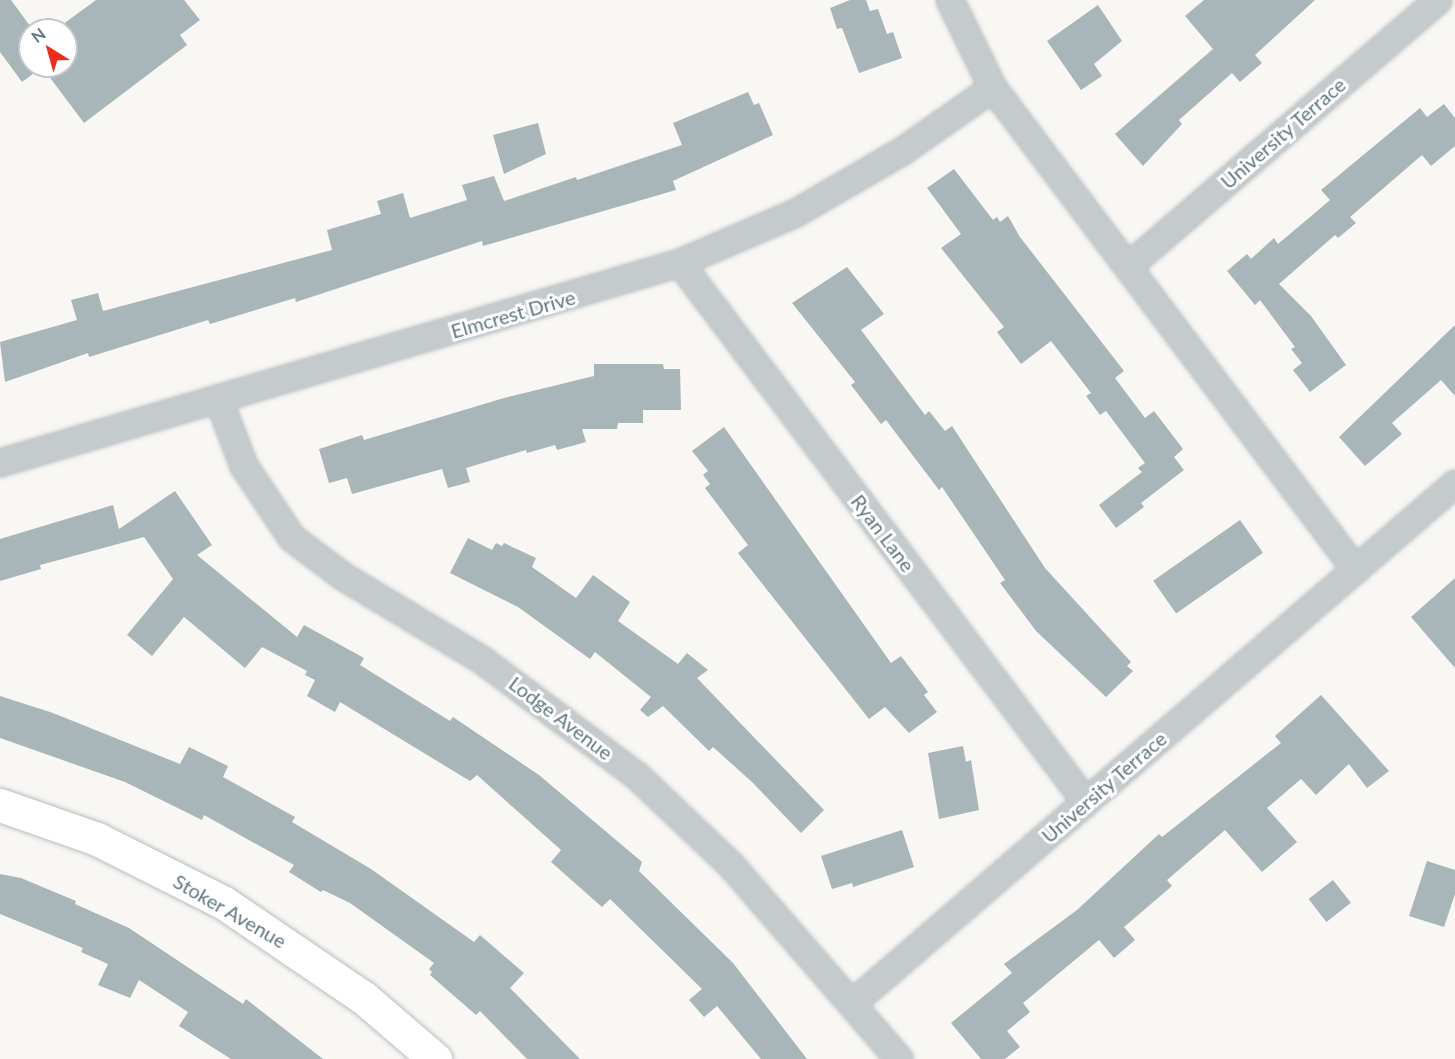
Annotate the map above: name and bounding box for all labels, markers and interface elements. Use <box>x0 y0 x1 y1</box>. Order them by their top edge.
north arrow <box>18 18 78 78</box>
text: N <box>27 24 49 46</box>
street label: University Terrace <box>1215 72 1351 194</box>
street label: Elmcrest Drive <box>448 285 578 343</box>
street label: Ryan Lane <box>846 490 920 576</box>
street label: Lodge Avenue <box>504 671 618 765</box>
street label: University Terrace <box>1036 726 1172 848</box>
street label: Stoker Avenue <box>169 869 291 953</box>

